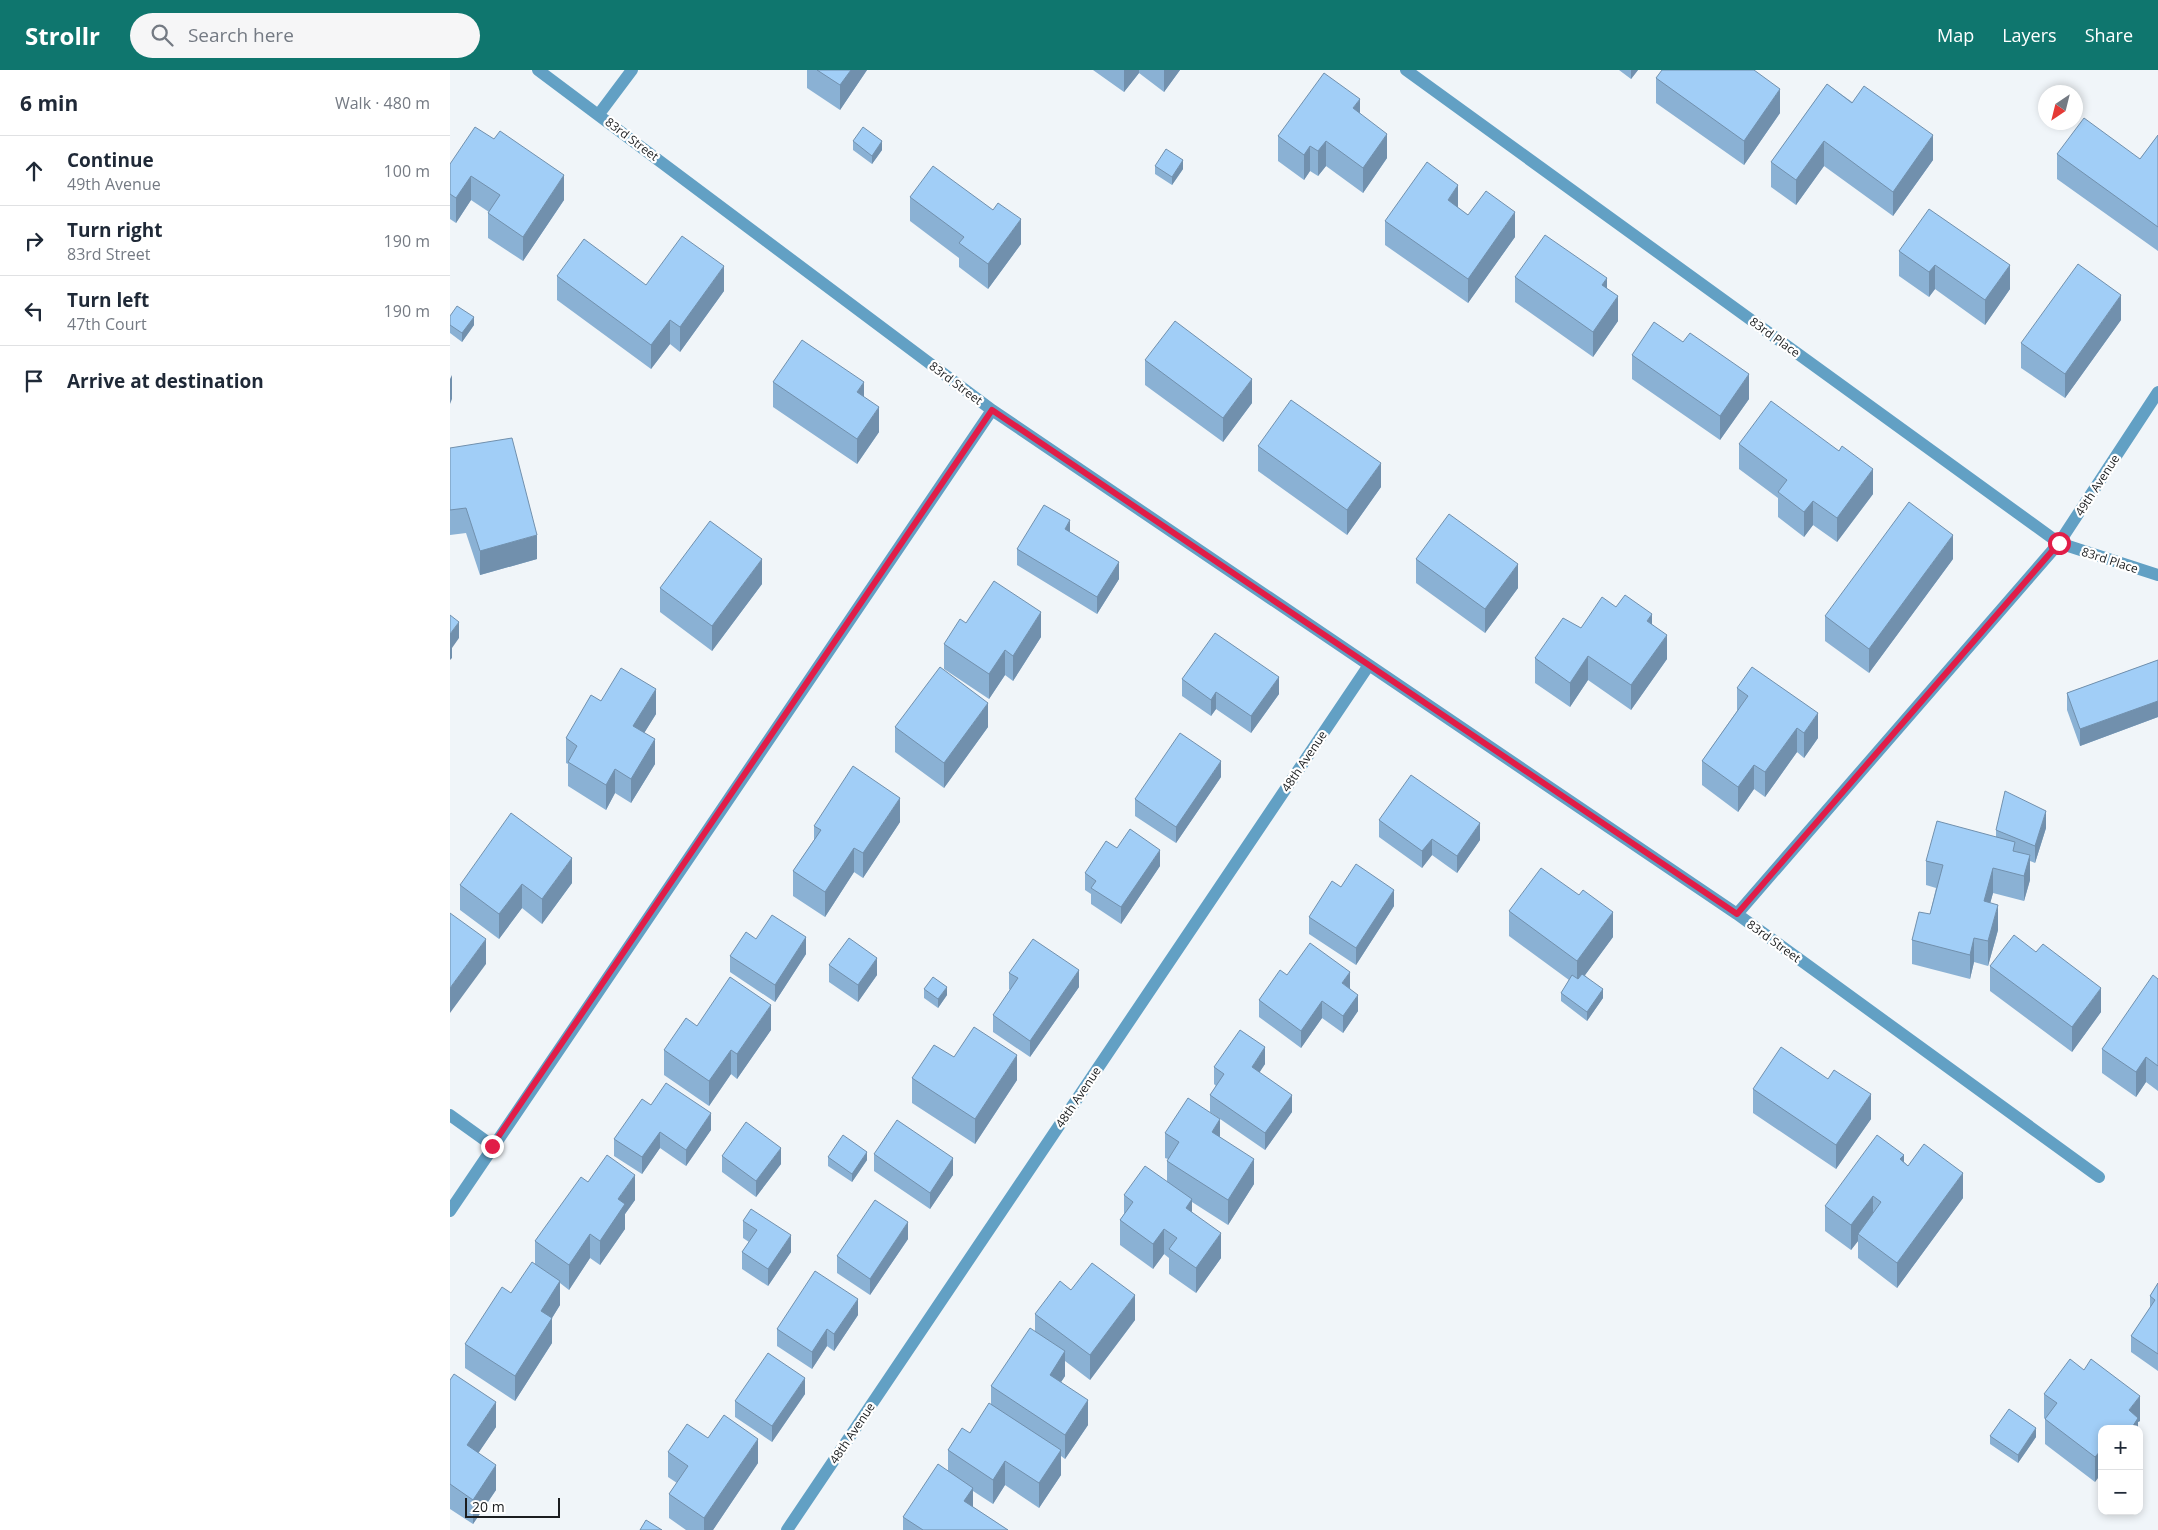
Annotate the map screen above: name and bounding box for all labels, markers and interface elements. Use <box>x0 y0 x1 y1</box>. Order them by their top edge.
search box <box>130 13 480 58</box>
text: Strollr <box>25 19 100 52</box>
icon: search <box>148 21 176 49</box>
text: Search here <box>188 22 294 48</box>
text: Map <box>1937 23 1974 47</box>
text: Layers <box>2002 23 2057 47</box>
text: Share <box>2085 23 2133 47</box>
north arrow <box>2038 85 2083 130</box>
text: 6 min <box>20 89 78 117</box>
text: Walk · 480 m <box>335 92 430 114</box>
street label: 83rd Street <box>602 113 662 165</box>
text: Continue <box>67 147 154 173</box>
icon: ahead <box>20 157 48 185</box>
text: 100 m <box>384 160 430 182</box>
text: 49th Avenue <box>67 173 161 195</box>
text: Turn right <box>67 217 162 243</box>
icon: right <box>20 227 48 255</box>
text: 190 m <box>384 230 430 252</box>
text: 83rd Street <box>67 243 150 265</box>
text: Turn left <box>67 287 149 313</box>
icon: left <box>20 297 48 325</box>
text: 190 m <box>384 300 430 322</box>
text: 47th Court <box>67 313 147 335</box>
street label: 83rd Place <box>1746 313 1804 361</box>
street label: 83rd Street <box>926 357 986 409</box>
icon: arrive <box>20 367 48 395</box>
text: Arrive at destination <box>67 368 264 394</box>
street label: 49th Avenue <box>2071 451 2123 519</box>
route start <box>2048 532 2071 555</box>
street label: 83rd Place <box>2080 543 2141 577</box>
street label: 48th Avenue <box>1277 727 1331 795</box>
street label: 83rd Street <box>1744 916 1804 966</box>
street label: 48th Avenue <box>1051 1063 1105 1131</box>
route end <box>481 1135 504 1158</box>
street label: 48th Avenue <box>825 1399 879 1467</box>
map controls <box>2098 1425 2143 1515</box>
button: + <box>2098 1425 2143 1470</box>
button: − <box>2098 1470 2143 1515</box>
scale bar <box>465 1495 560 1518</box>
text: 20 m <box>472 1497 505 1516</box>

